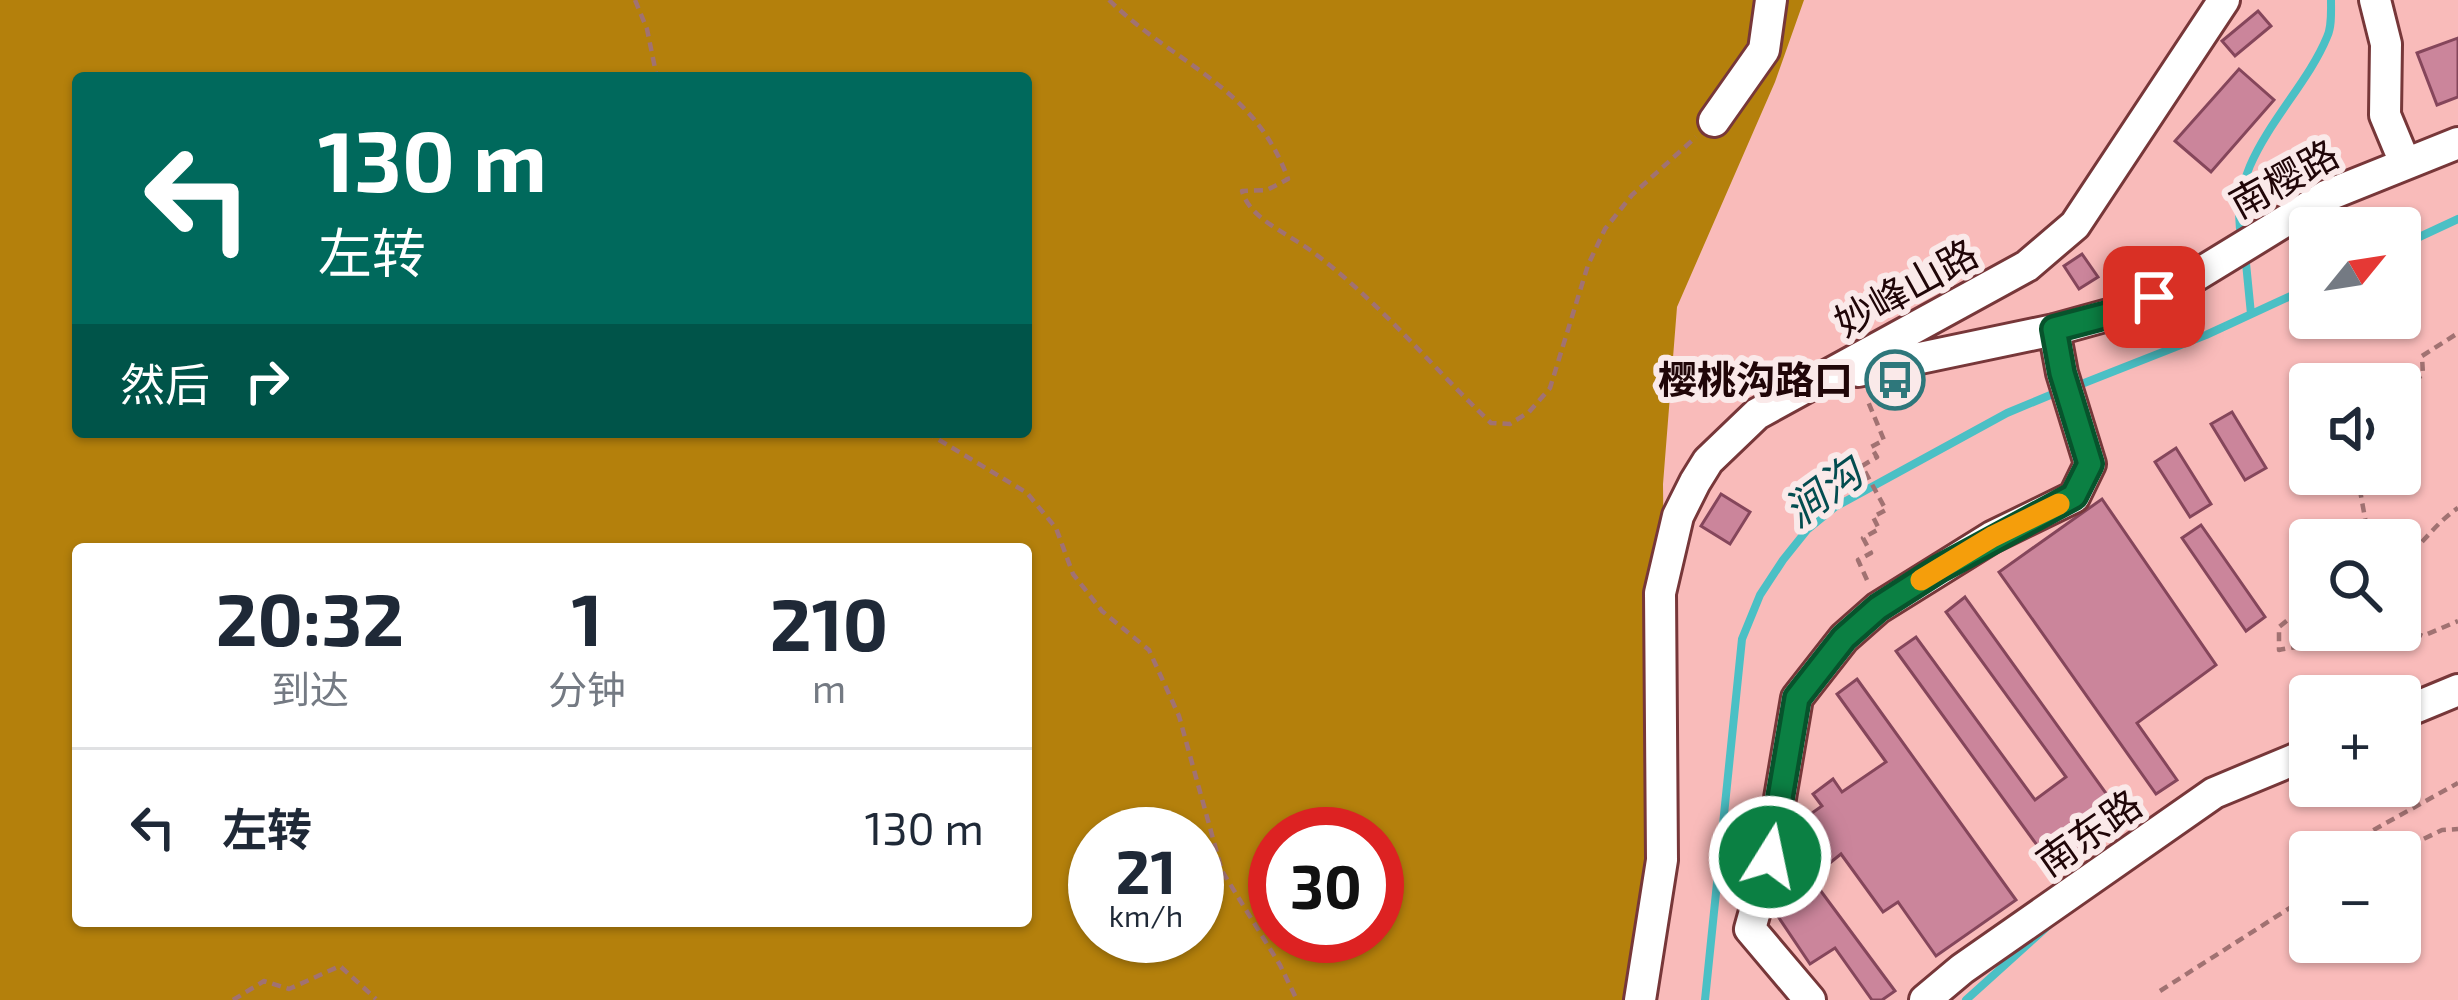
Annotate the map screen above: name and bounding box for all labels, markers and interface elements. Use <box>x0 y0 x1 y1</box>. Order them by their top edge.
text: 130 m <box>318 108 547 209</box>
icon: left <box>120 120 276 276</box>
street label: 南樱路 <box>2221 129 2346 227</box>
north arrow <box>2289 207 2421 339</box>
map controls <box>2289 207 2421 963</box>
text: 左转 <box>318 219 426 284</box>
street label: 妙峰山路 <box>1826 228 1985 345</box>
pin <box>2103 246 2205 348</box>
icon: arrive <box>2121 264 2187 330</box>
icon: right <box>234 348 300 414</box>
bus stop icon: 樱桃沟路口 <box>1864 349 1926 411</box>
place label: 樱桃沟路口 <box>1658 355 1853 402</box>
text: 然后 <box>120 356 210 410</box>
button: sound <box>2289 363 2421 495</box>
water label: 涧沟 <box>1773 443 1874 535</box>
button: search <box>2289 519 2421 651</box>
text: 20:32 <box>216 574 404 660</box>
text: 1 <box>571 574 603 660</box>
text: 210 <box>770 579 888 665</box>
text: m <box>812 664 846 711</box>
text: 到达 <box>271 665 349 712</box>
text: 分钟 <box>548 665 626 712</box>
button: + <box>2289 675 2421 807</box>
street label: 南东路 <box>2027 779 2150 885</box>
icon: left <box>120 794 186 860</box>
position arrow <box>1707 794 1833 920</box>
text: 130 m <box>864 800 984 854</box>
text: 左转 <box>222 801 312 855</box>
speed limit sign: 30 <box>1248 807 1404 963</box>
button: − <box>2289 831 2421 963</box>
text: 21 <box>1116 834 1176 906</box>
text: km/h <box>1109 897 1183 933</box>

